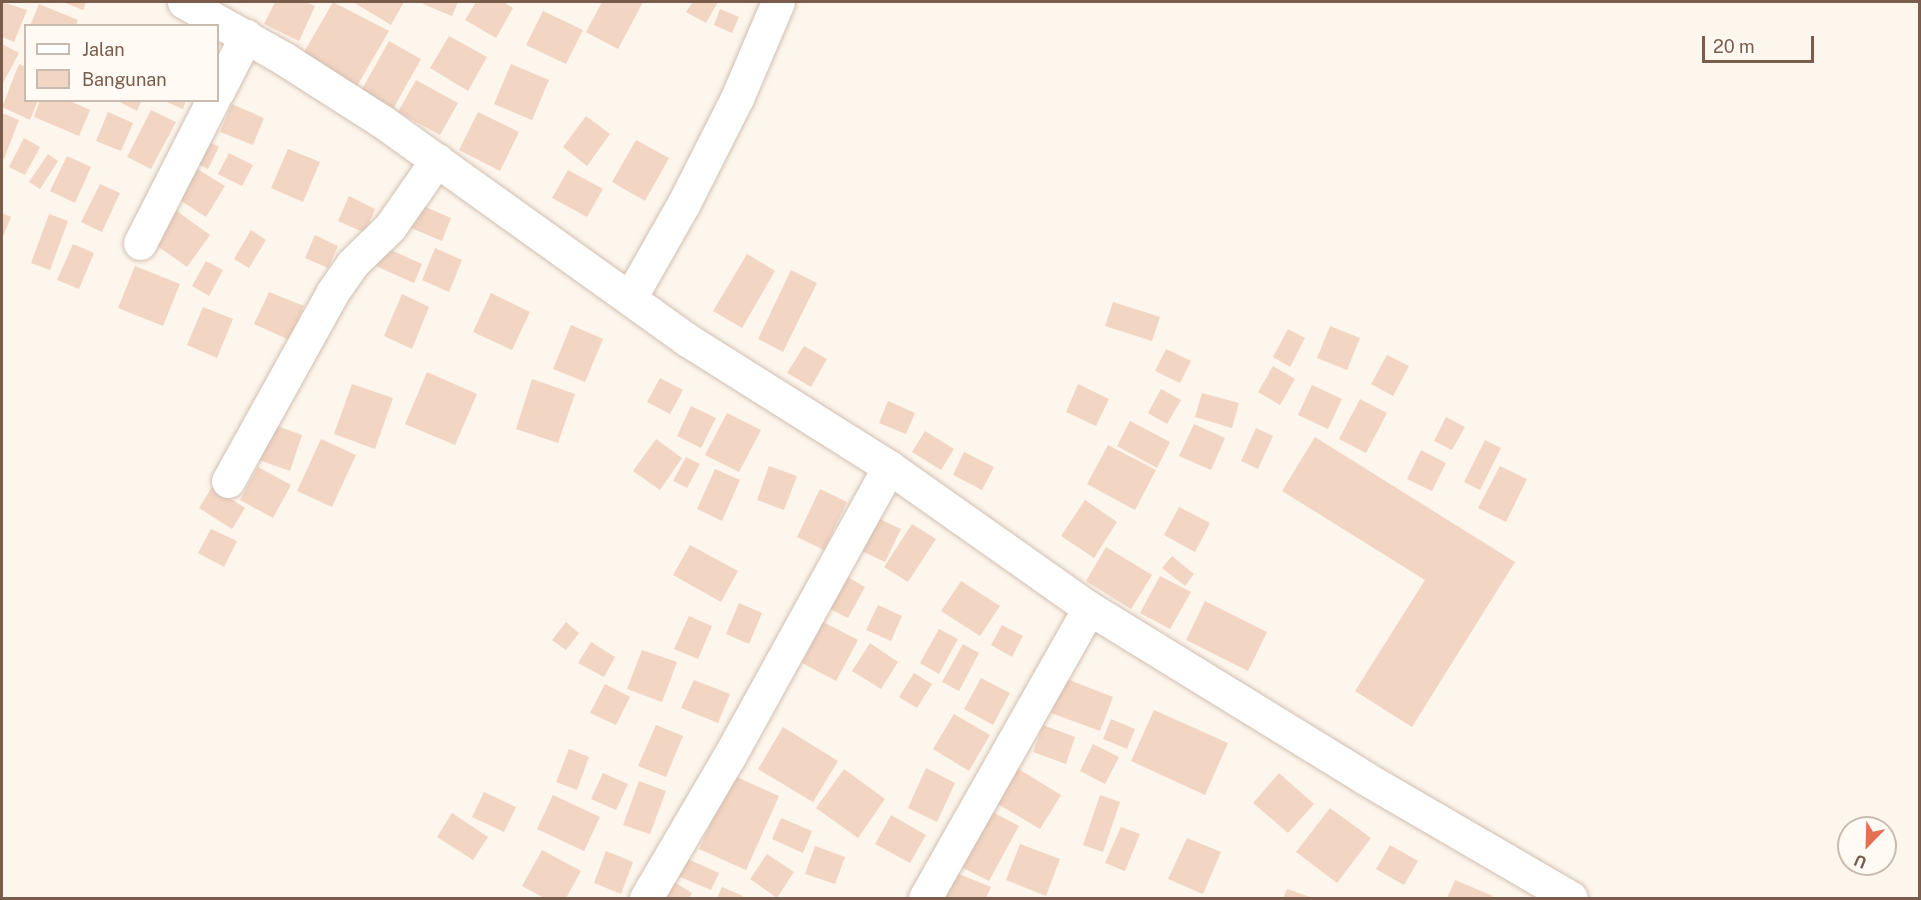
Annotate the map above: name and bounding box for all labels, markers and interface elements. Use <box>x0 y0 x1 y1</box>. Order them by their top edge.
legend <box>24 24 219 102</box>
scale bar <box>1705 24 1818 62</box>
text: 20 m <box>1713 36 1755 57</box>
text: Jalan <box>82 39 125 60</box>
text: Bangunan <box>82 69 167 90</box>
north arrow <box>1837 816 1897 876</box>
text: U <box>1852 850 1870 872</box>

